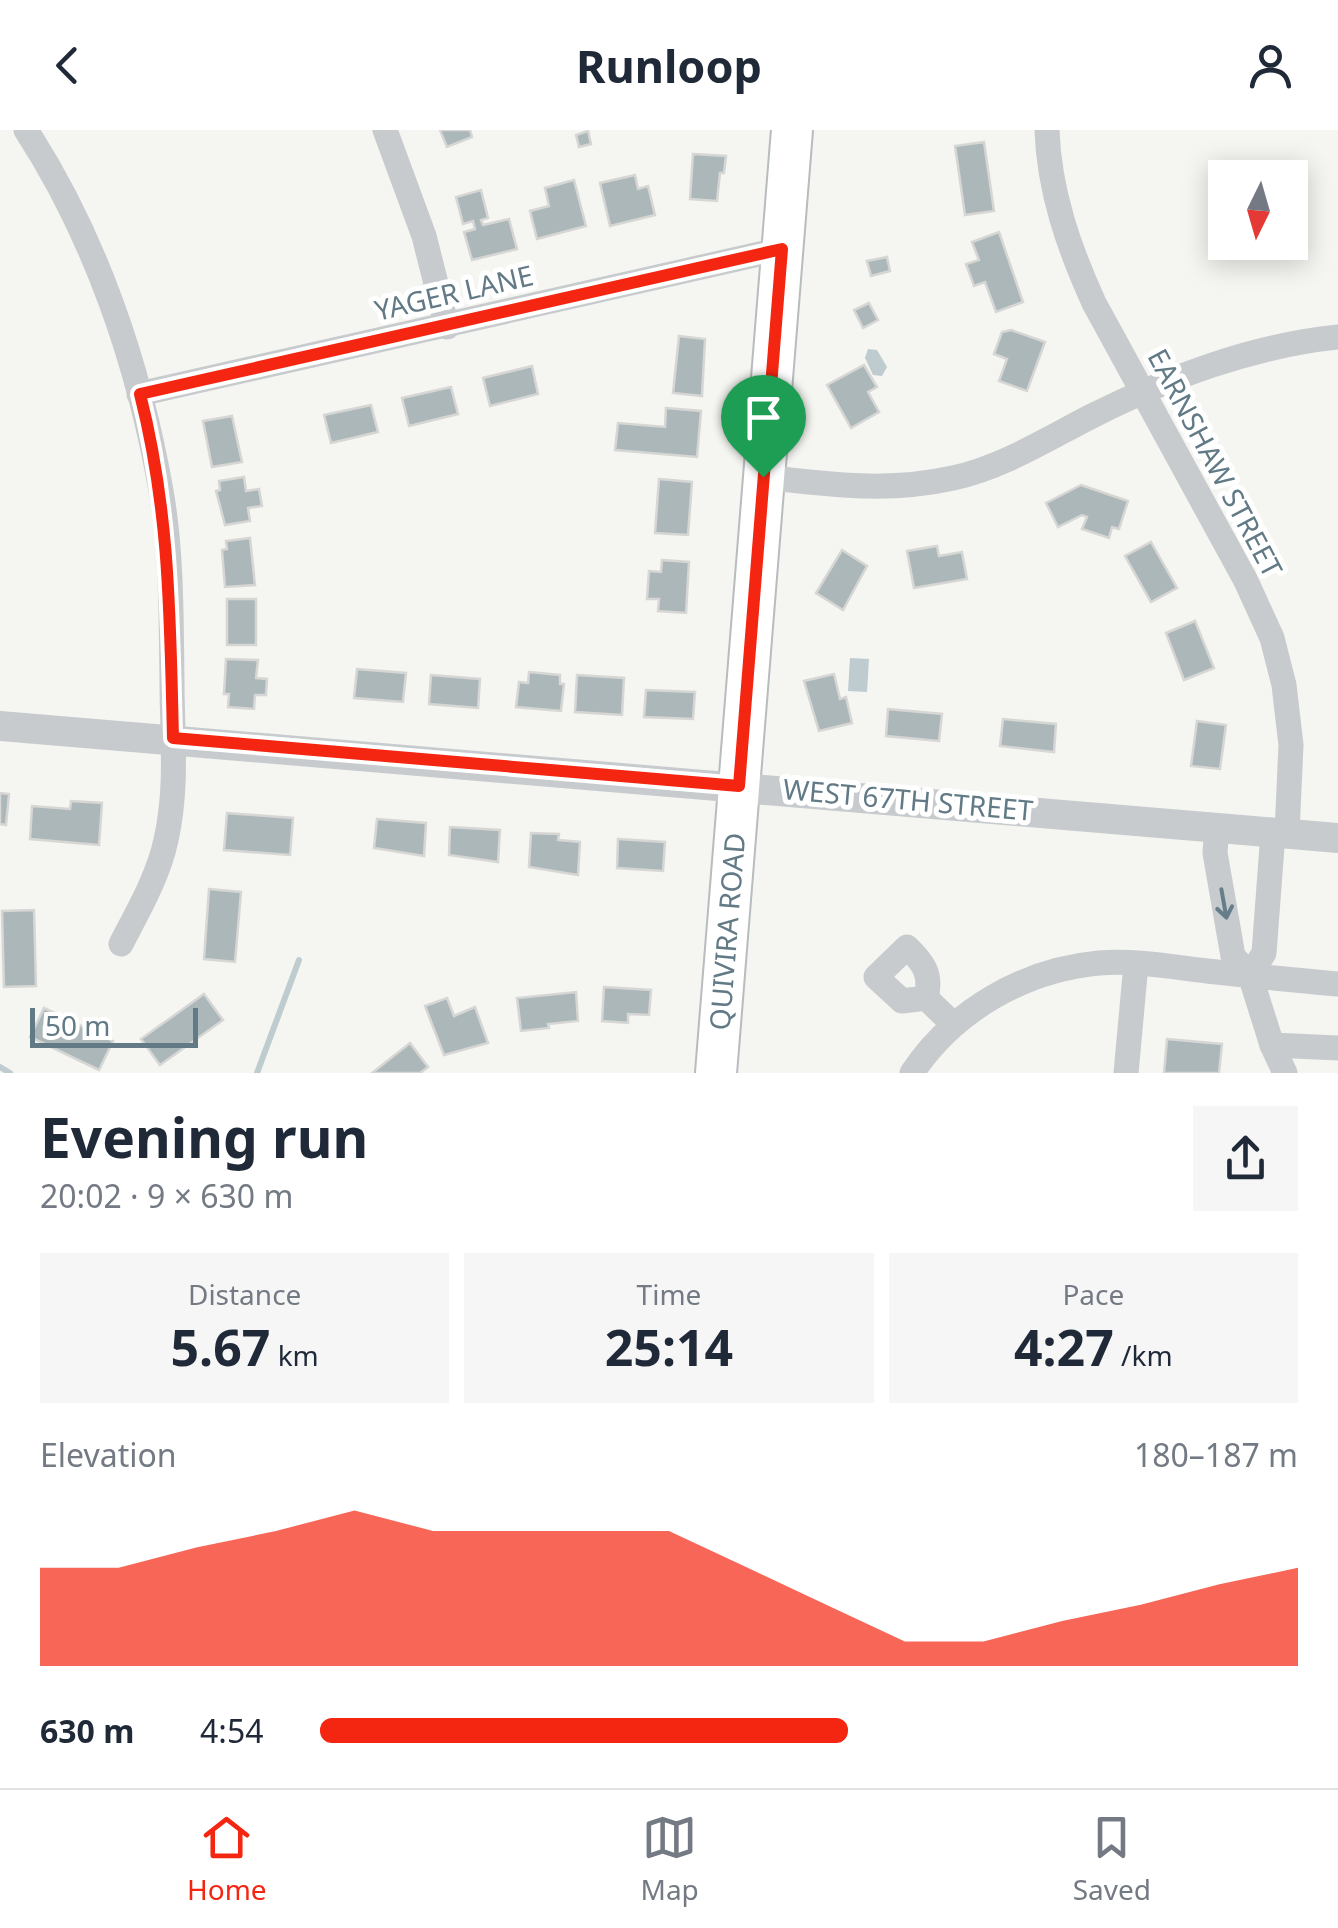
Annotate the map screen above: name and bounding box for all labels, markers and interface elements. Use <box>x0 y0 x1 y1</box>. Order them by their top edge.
text: Runloop <box>576 35 762 96</box>
icon: back <box>40 38 95 93</box>
icon: person <box>1243 38 1298 93</box>
north arrow <box>1208 160 1308 260</box>
map controls <box>1208 160 1308 260</box>
street label: YAGER LANE <box>371 255 537 329</box>
street label: EARNSHAW STREET <box>1140 342 1292 584</box>
pin <box>721 375 806 478</box>
icon: arrive <box>736 390 791 445</box>
street label: WEST 67TH STREET <box>782 769 1035 829</box>
street label: QUIVIRA ROAD <box>700 831 753 1032</box>
one-way arrow <box>1215 887 1234 920</box>
scale bar <box>30 1003 198 1048</box>
text: 50 m <box>45 1006 111 1044</box>
text: Evening run <box>40 1099 368 1174</box>
button: share <box>1193 1106 1298 1211</box>
text: 20:02 · 9 × 630 m <box>40 1174 293 1217</box>
text: Distance <box>188 1275 301 1313</box>
text: Time <box>637 1275 701 1313</box>
text: Pace <box>1062 1275 1124 1313</box>
text: 5.67 <box>171 1313 270 1381</box>
text: 25:14 <box>605 1313 733 1381</box>
text: 4:27 <box>1014 1313 1114 1381</box>
text: km <box>270 1336 319 1374</box>
text: /km <box>1114 1336 1173 1374</box>
text: Elevation <box>40 1433 177 1476</box>
text: 180–187 m <box>1134 1433 1298 1476</box>
text: 630 m <box>40 1709 134 1752</box>
text: 4:54 <box>200 1709 264 1752</box>
tab: Home <box>187 1810 267 1908</box>
tab: Map <box>641 1810 699 1908</box>
tab: Saved <box>1073 1810 1151 1908</box>

